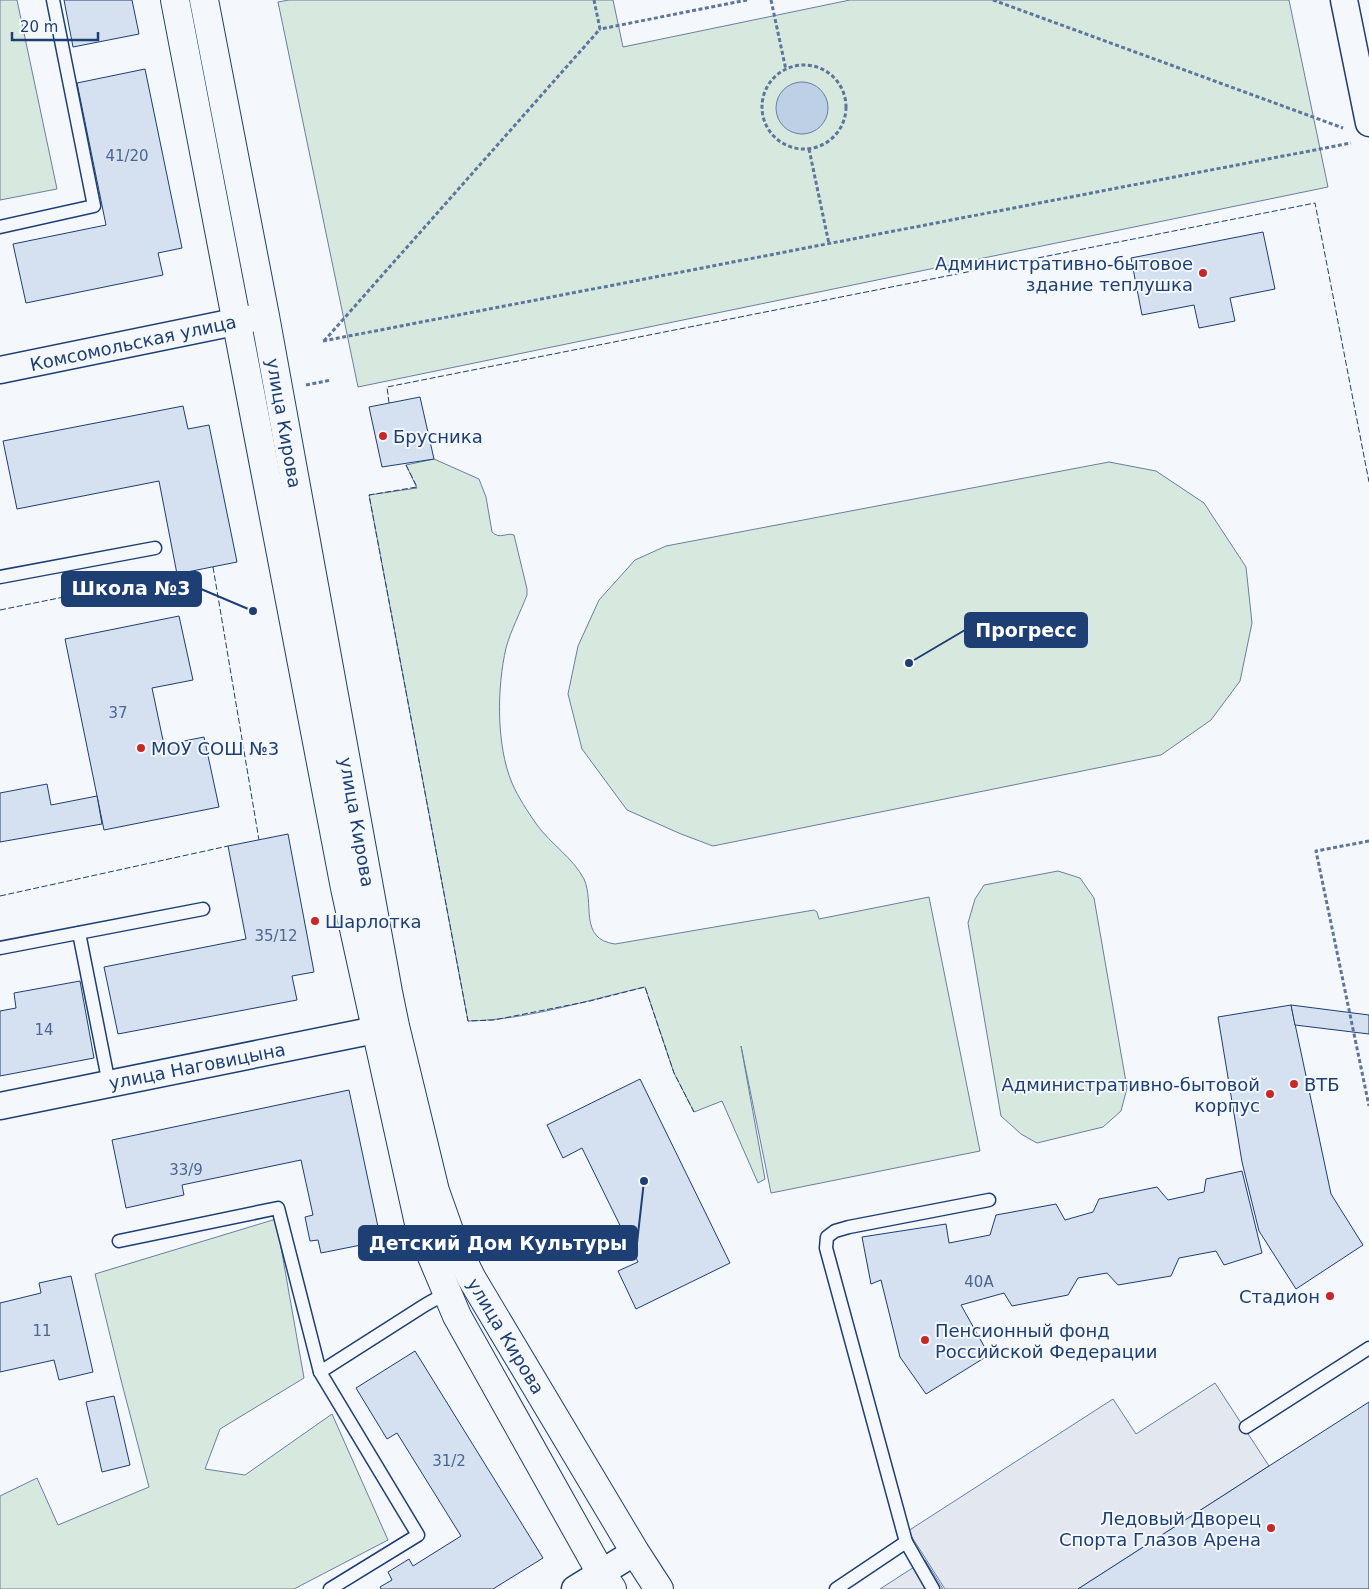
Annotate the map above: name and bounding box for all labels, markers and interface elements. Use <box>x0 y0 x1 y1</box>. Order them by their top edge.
scale bar <box>12 10 99 42</box>
text: 20 m <box>20 18 58 36</box>
house number: 41/20 <box>105 147 149 165</box>
place label: Административно-бытовое здание теплушка <box>935 253 1193 295</box>
marker: Административно-бытовое здание теплушка <box>1197 267 1209 279</box>
street label: Комсомольская улица <box>28 311 238 375</box>
street label: улица Кирова <box>262 356 306 490</box>
place label: Брусника <box>393 426 483 447</box>
marker: Брусника <box>377 430 389 442</box>
callout: Школа №3 <box>62 572 201 606</box>
text: Школа №3 <box>72 577 190 599</box>
callout: Прогресс <box>965 613 1087 647</box>
text: Прогресс <box>975 619 1077 641</box>
house number: 37 <box>108 704 128 722</box>
place label: МОУ СОШ №3 <box>151 738 279 759</box>
marker: МОУ СОШ №3 <box>135 742 147 754</box>
street label: улица Кирова <box>335 755 379 889</box>
place label: Шарлотка <box>325 911 422 932</box>
marker: Шарлотка <box>309 915 321 927</box>
house number: 35/12 <box>254 927 298 945</box>
house number: 14 <box>34 1021 54 1039</box>
street label: улица Наговицына <box>107 1039 287 1093</box>
place label: Административно-бытовой корпус <box>1001 1074 1260 1116</box>
place label: ВТБ <box>1304 1074 1340 1095</box>
marker: ВТБ <box>1288 1078 1300 1090</box>
marker: Административно-бытовой корпус <box>1264 1088 1276 1100</box>
house number: 33/9 <box>169 1161 203 1179</box>
callout: Детский Дом Культуры <box>359 1226 637 1260</box>
text: Детский Дом Культуры <box>369 1232 627 1254</box>
house number: 40А <box>964 1273 994 1291</box>
street label: улица Кирова <box>463 1274 549 1398</box>
place label: Стадион <box>1239 1286 1320 1307</box>
marker: Стадион <box>1324 1290 1336 1302</box>
place label: Пенсионный фонд Российской Федерации <box>935 1320 1157 1362</box>
house number: 11 <box>32 1322 52 1340</box>
marker: Пенсионный фонд Российской Федерации <box>919 1334 931 1346</box>
house number: 31/2 <box>432 1452 466 1470</box>
place label: Ледовый Дворец Спорта Глазов Арена <box>1059 1508 1261 1550</box>
marker: Ледовый Дворец Спорта Глазов Арена <box>1265 1522 1277 1534</box>

